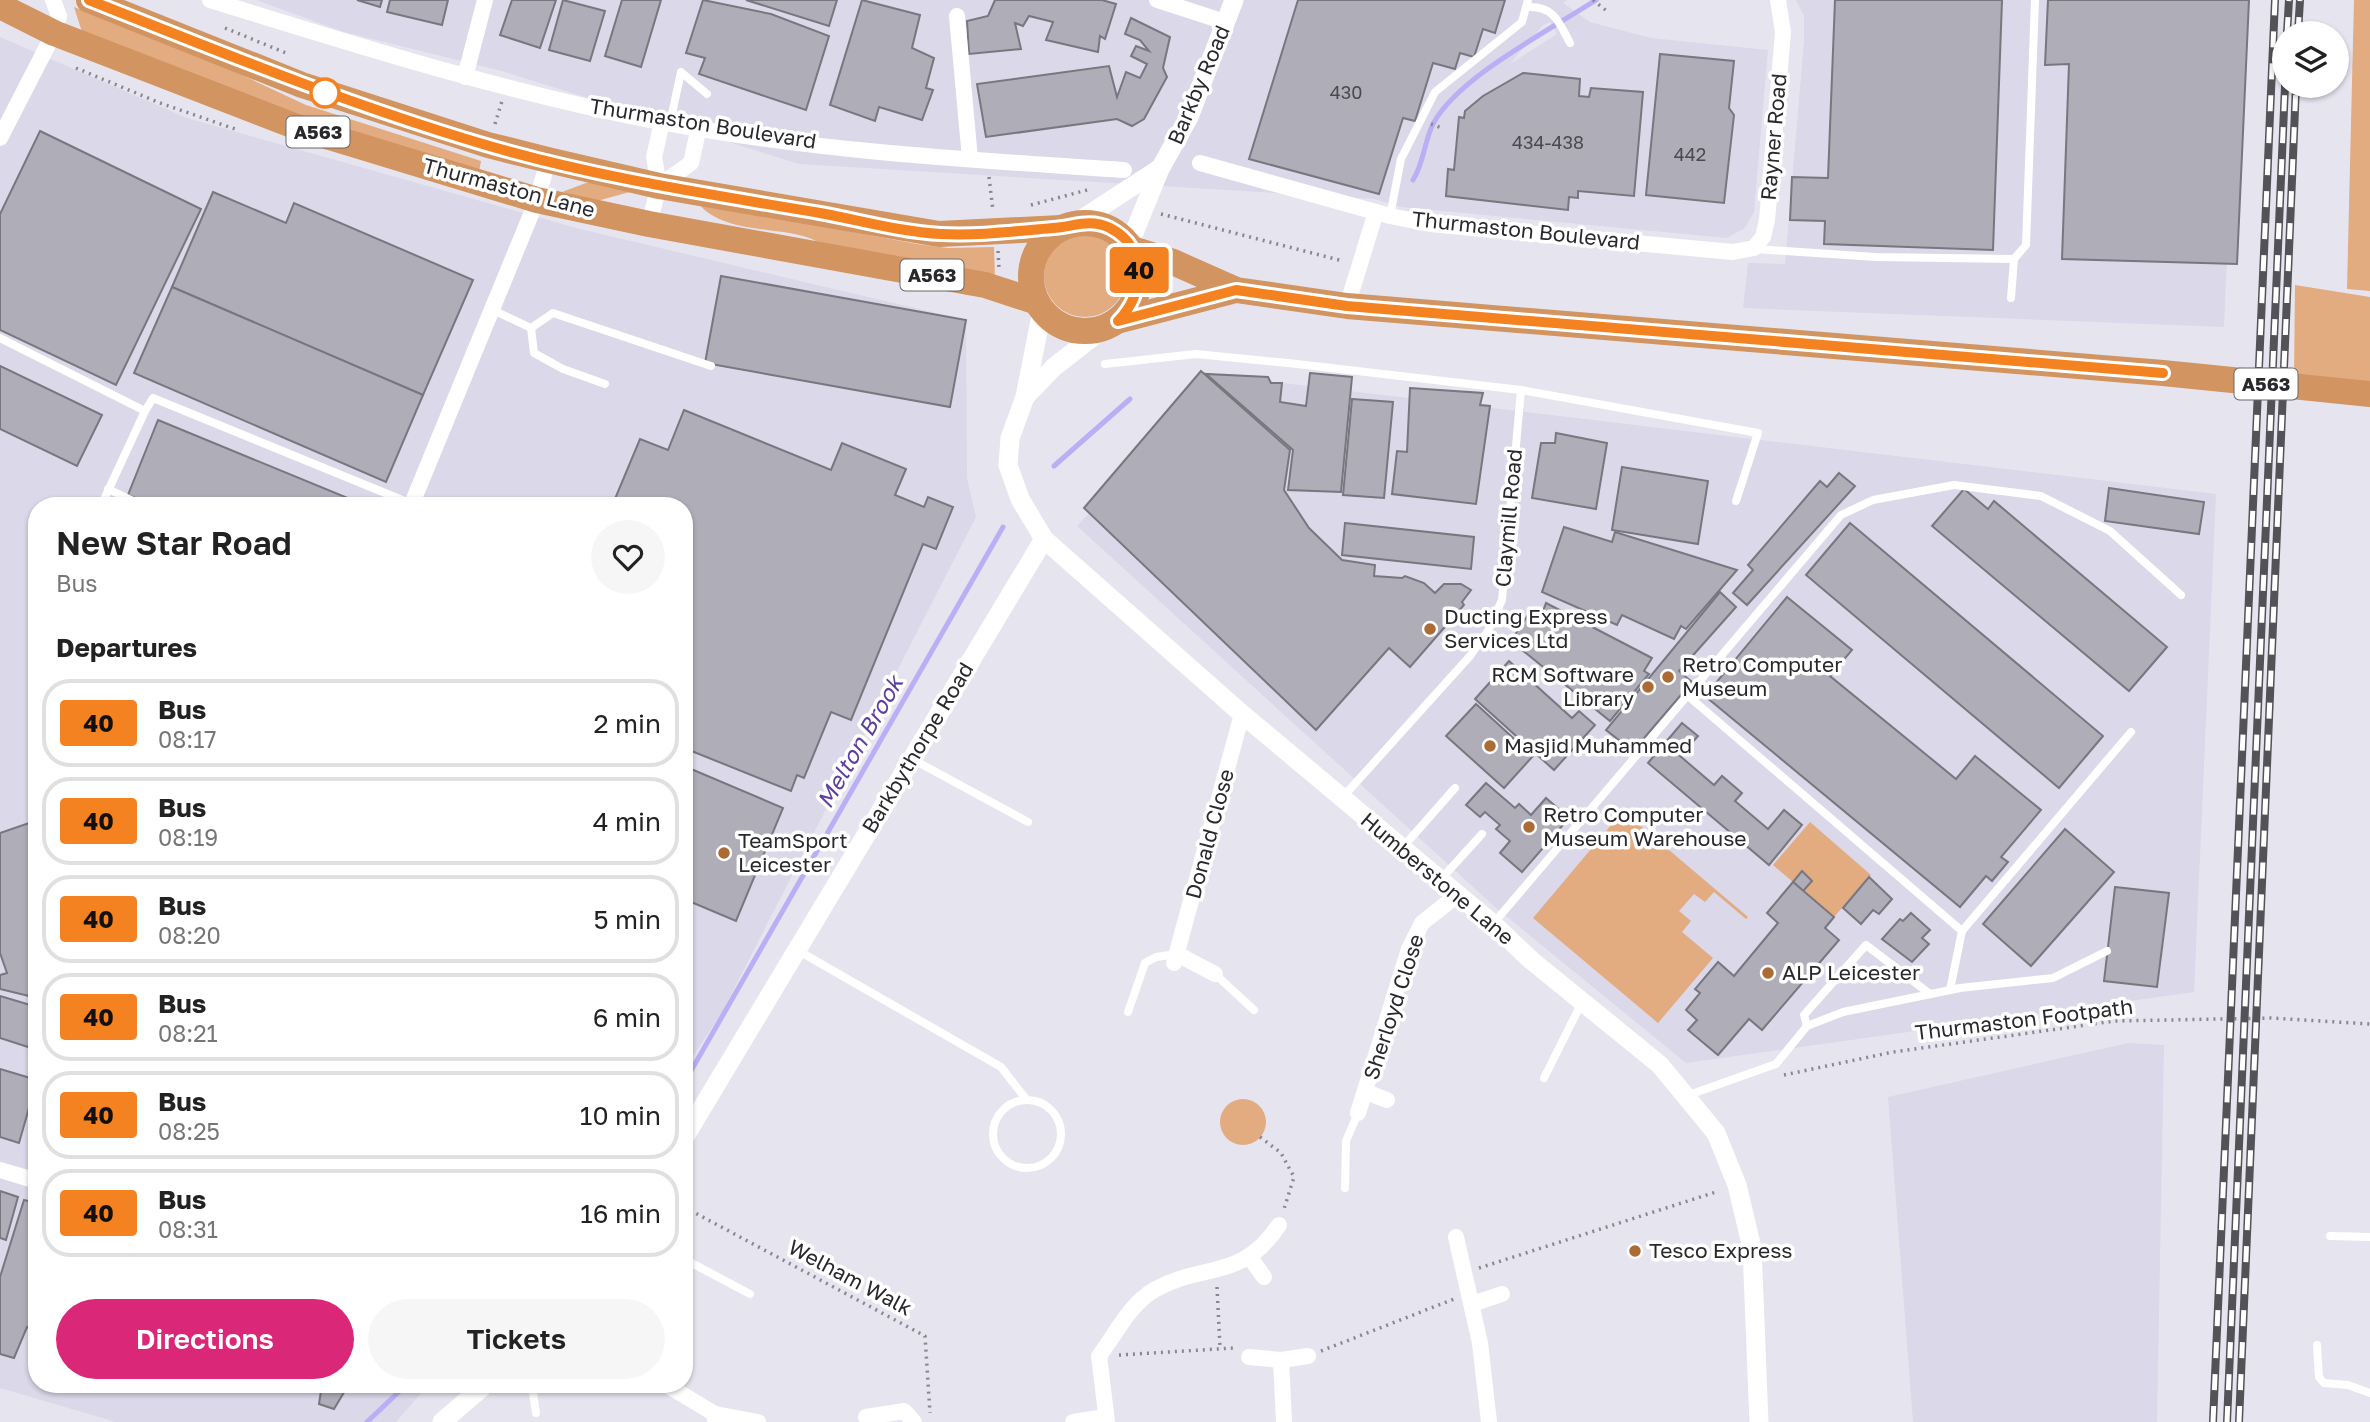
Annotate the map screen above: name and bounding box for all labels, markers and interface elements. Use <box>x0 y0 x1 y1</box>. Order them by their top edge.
street label: Barkby Road <box>1161 21 1235 148</box>
map controls <box>2272 21 2349 98</box>
button: layers <box>2272 21 2349 98</box>
street label: Rayner Road <box>1755 72 1792 201</box>
unlabelled marker <box>310 78 340 108</box>
house number: 430 <box>1330 81 1362 103</box>
street label: Thurmaston Boulevard <box>588 92 818 154</box>
road number: A563 <box>286 116 350 148</box>
house number: 434-438 <box>1512 131 1584 153</box>
house number: 442 <box>1674 143 1706 165</box>
street label: Thurmaston Lane <box>421 152 598 222</box>
street label: Thurmaston Boulevard <box>1411 205 1641 255</box>
line badge: 40 <box>1108 247 1170 293</box>
text: 40 <box>1124 255 1154 284</box>
road number: A563 <box>900 260 964 290</box>
road number: A563 <box>2234 368 2298 400</box>
street label: Claymill Road <box>1489 448 1527 588</box>
button: heart <box>591 520 665 594</box>
text: New Star Road <box>56 523 292 562</box>
text: Bus <box>56 569 98 597</box>
place label: Ducting Express Services Ltd <box>1444 603 1608 653</box>
marker: Ducting Express Services Ltd <box>1422 621 1438 637</box>
text: Departures <box>56 632 197 663</box>
place label: Retro Computer Museum <box>1682 651 1842 701</box>
street label: Barkbythorpe Road <box>856 657 978 838</box>
place label: RCM Software Library <box>1491 661 1634 711</box>
water label: Melton Brook <box>810 669 909 812</box>
marker: Retro Computer Museum <box>1660 669 1676 685</box>
marker: RCM Software Library <box>1640 679 1656 695</box>
text: Bus <box>158 694 206 725</box>
text: 40 <box>83 708 114 737</box>
text: 2 min <box>593 708 661 739</box>
text: 08:17 <box>158 725 217 753</box>
place label: Masjid Muhammed <box>1504 732 1692 758</box>
marker: Masjid Muhammed <box>1482 738 1498 754</box>
street label: Donald Close <box>1179 766 1239 902</box>
text: Bus <box>158 792 206 823</box>
place label: Retro Computer Museum Warehouse <box>1543 801 1747 851</box>
text: 40 <box>83 806 114 835</box>
text: 4 min <box>593 806 661 837</box>
street label: Humberstone Lane <box>1356 807 1520 950</box>
marker: Retro Computer Museum Warehouse <box>1521 819 1537 835</box>
text: 08:19 <box>158 823 218 851</box>
place label: TeamSport Leicester <box>738 827 848 877</box>
marker: TeamSport Leicester <box>716 845 732 861</box>
text: Bus <box>158 890 206 921</box>
text: 40 <box>83 904 114 933</box>
text: 5 min <box>593 904 661 935</box>
text: 08:20 <box>158 921 221 949</box>
street label: Sherloyd Close <box>1357 931 1429 1083</box>
place label: ALP Leicester <box>1782 959 1920 985</box>
marker: ALP Leicester <box>1760 965 1776 981</box>
text: Bus <box>158 988 206 1019</box>
street label: Thurmaston Footpath <box>1913 993 2134 1045</box>
text: 40 <box>83 1002 114 1031</box>
text: 6 min <box>593 1002 661 1033</box>
text: 08:21 <box>158 1019 218 1047</box>
text: Bus <box>158 1086 206 1117</box>
text: 40 <box>83 1100 114 1129</box>
text: 10 min <box>580 1100 661 1131</box>
text: 08:25 <box>158 1117 220 1145</box>
text: Bus <box>158 1184 206 1215</box>
text: 40 <box>83 1198 114 1227</box>
text: 16 min <box>580 1198 661 1229</box>
text: 08:31 <box>158 1215 218 1243</box>
street label: Welham Walk <box>784 1234 917 1321</box>
place label: Tesco Express <box>1649 1237 1792 1263</box>
marker: Tesco Express <box>1627 1243 1643 1259</box>
button: Directions <box>56 1299 354 1379</box>
button: Tickets <box>368 1299 665 1379</box>

